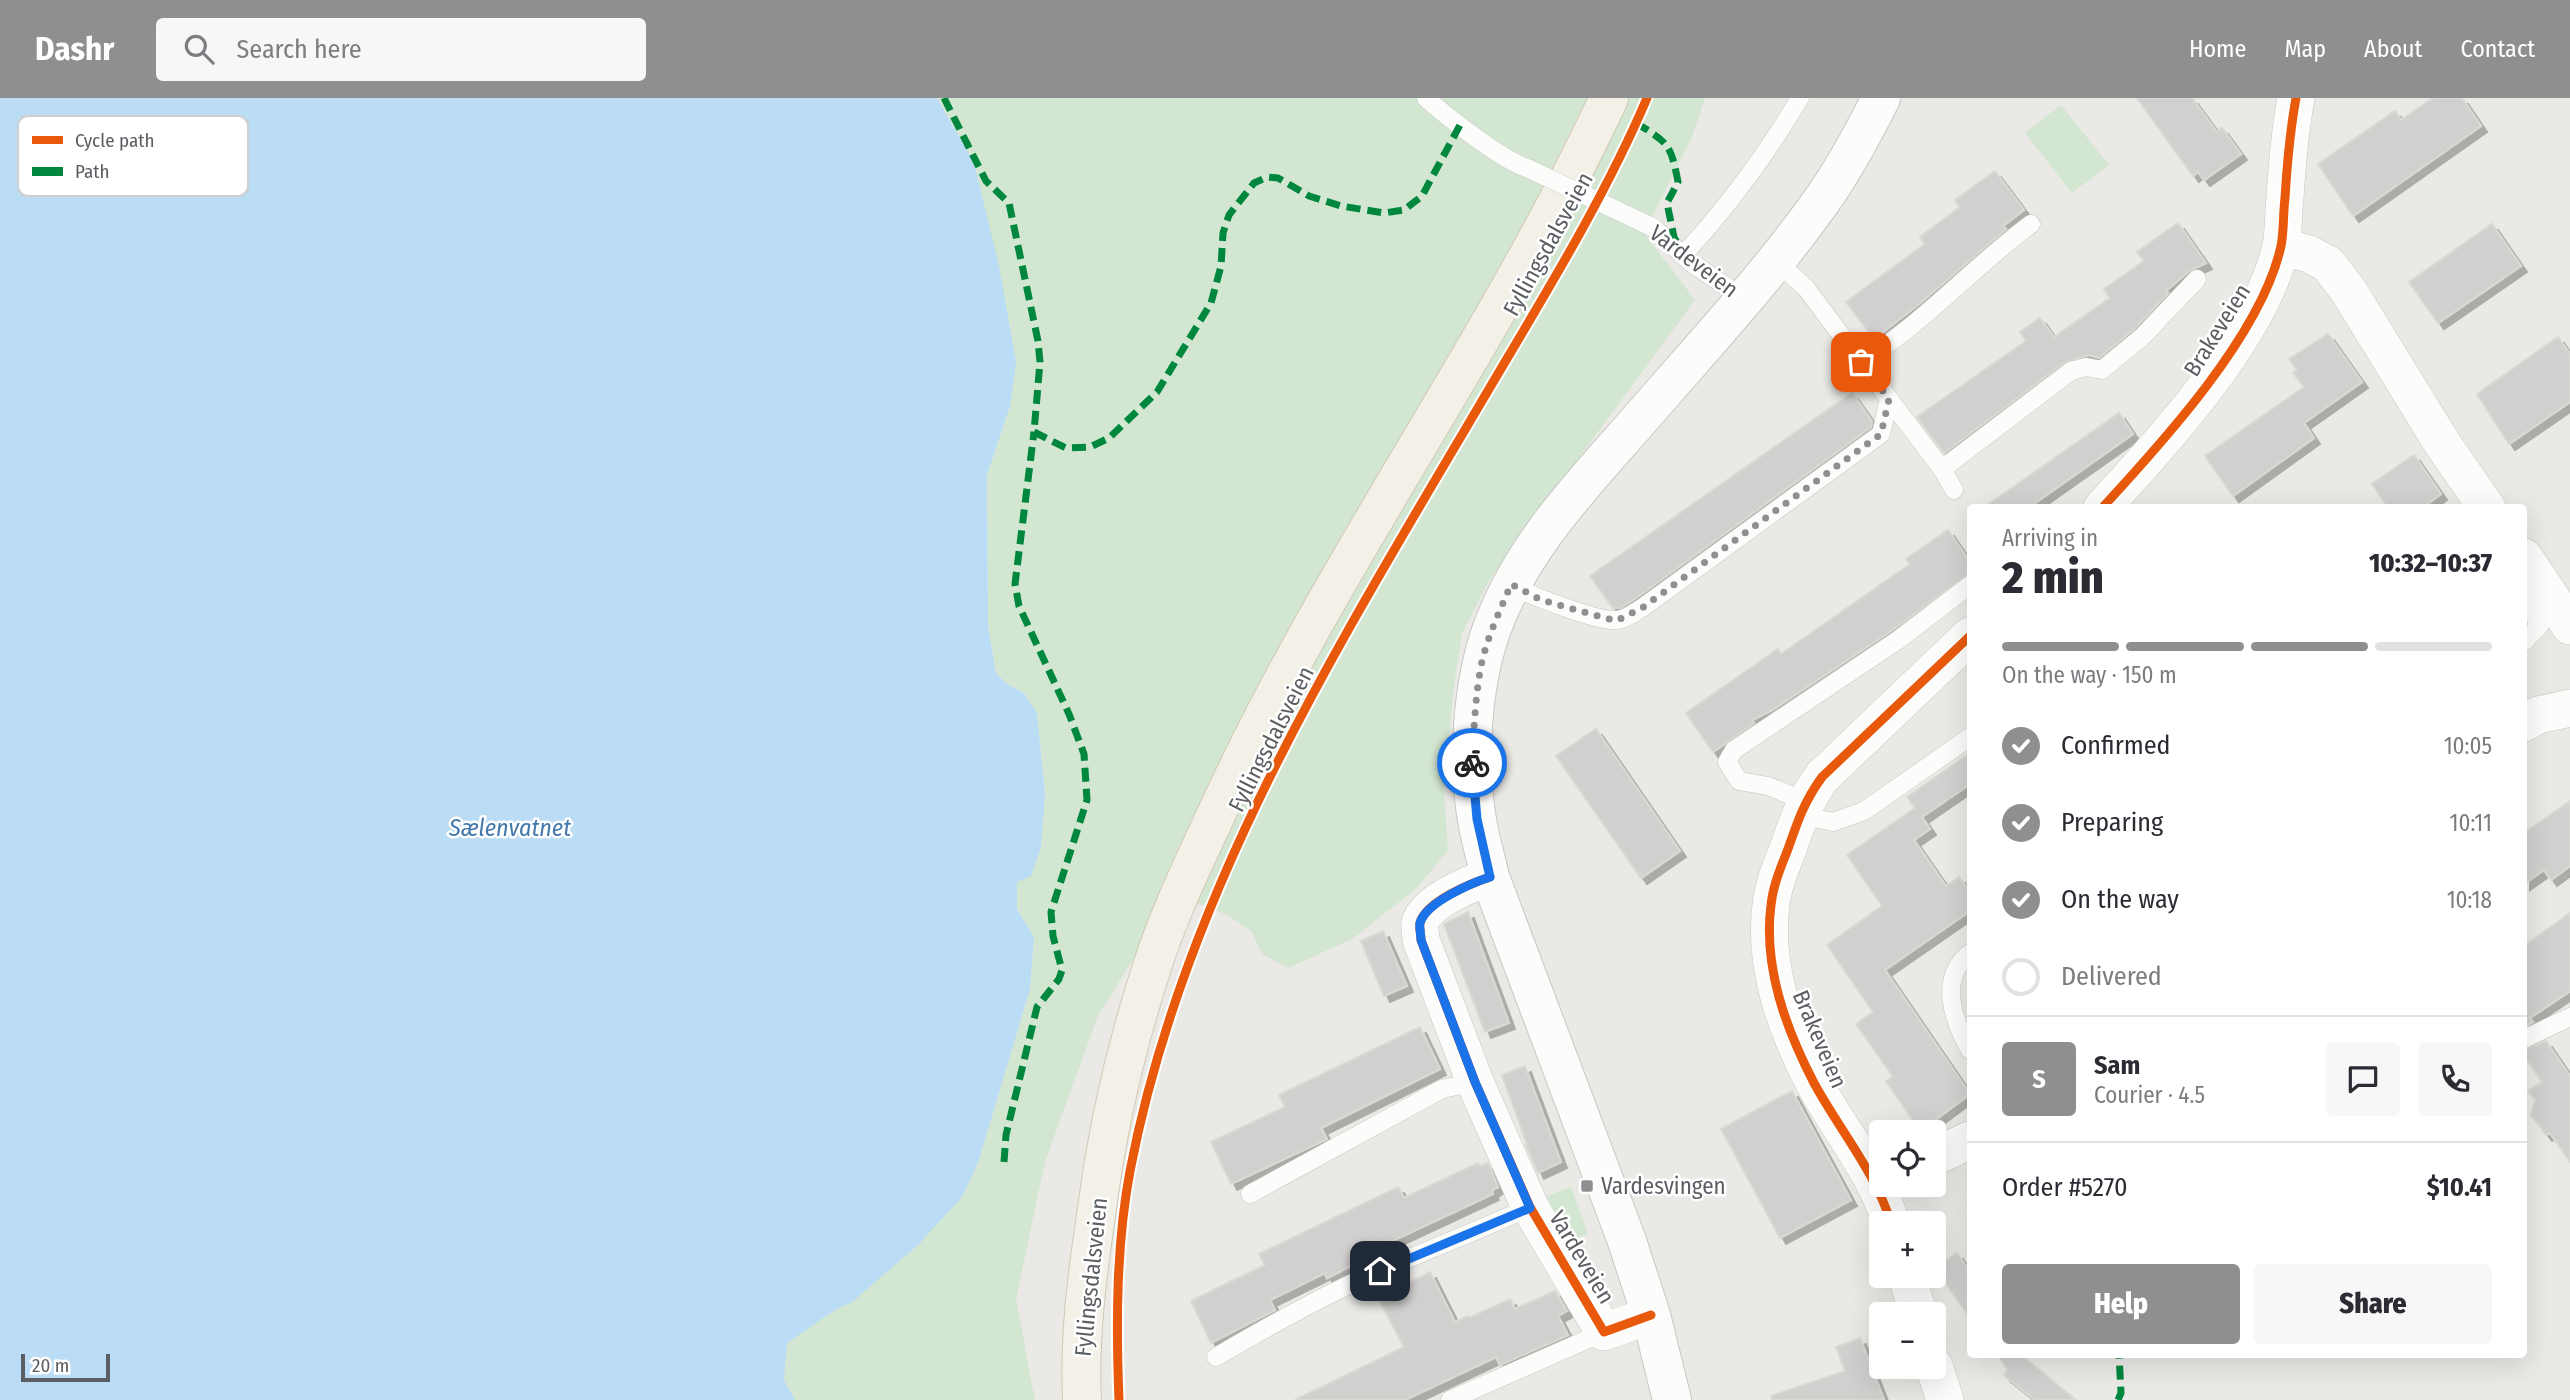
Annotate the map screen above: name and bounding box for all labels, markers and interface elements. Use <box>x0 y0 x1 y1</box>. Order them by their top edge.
search box <box>156 18 646 81</box>
text: Dashr <box>35 29 114 69</box>
icon: search <box>180 30 218 68</box>
text: Search here <box>236 34 362 65</box>
text: Home <box>2189 35 2246 63</box>
text: Map <box>2284 35 2326 63</box>
text: About <box>2364 35 2422 63</box>
text: Contact <box>2460 35 2535 63</box>
legend <box>18 116 248 196</box>
text: Cycle path <box>75 129 154 152</box>
text: Path <box>75 160 110 183</box>
street label: Fyllingsdalsveien <box>1497 167 1599 321</box>
street label: Vardeveien <box>1644 219 1744 303</box>
street label: Brakeveien <box>2178 279 2256 381</box>
pin <box>1831 332 1891 392</box>
icon: bag <box>1842 343 1880 381</box>
text: Arriving in <box>2002 524 2098 552</box>
text: 10:32–10:37 <box>2369 548 2492 579</box>
text: 2 min <box>2002 550 2104 605</box>
street label: Fyllingsdalsveien <box>1222 661 1320 817</box>
text: On the way · 150 m <box>2002 661 2177 689</box>
icon: check <box>2002 727 2040 765</box>
courier <box>1437 728 1507 798</box>
text: Confirmed <box>2061 730 2171 761</box>
text: 10:05 <box>2444 732 2492 760</box>
icon: bike <box>1453 744 1491 782</box>
icon: check <box>2002 804 2040 842</box>
text: Preparing <box>2061 807 2163 838</box>
text: 10:11 <box>2449 809 2492 837</box>
water label: Sælenvatnet <box>448 814 571 842</box>
icon: check <box>2002 881 2040 919</box>
text: On the way <box>2061 884 2179 915</box>
text: 10:18 <box>2447 886 2492 914</box>
text: Delivered <box>2061 961 2162 992</box>
street label: Brakeveien <box>1787 986 1853 1092</box>
button: chat <box>2326 1042 2400 1116</box>
button: phone <box>2418 1042 2492 1116</box>
text: Sam <box>2094 1050 2140 1081</box>
text: S <box>2032 1064 2046 1095</box>
text: Courier · 4.5 <box>2094 1081 2205 1109</box>
map controls <box>1869 1120 1946 1379</box>
button: locate <box>1869 1120 1946 1197</box>
place label: Vardesvingen <box>1601 1172 1726 1200</box>
text: Order #5270 <box>2002 1172 2128 1203</box>
text: $10.41 <box>2427 1172 2492 1203</box>
marker: Vardesvingen <box>1579 1178 1595 1194</box>
street label: Fyllingsdalsveien <box>1069 1196 1113 1358</box>
street label: Vardeveien <box>1543 1205 1621 1309</box>
button: + <box>1869 1211 1946 1288</box>
pin <box>1350 1241 1410 1301</box>
icon: home <box>1361 1252 1399 1290</box>
button: Help <box>2002 1264 2240 1344</box>
button: Share <box>2254 1264 2492 1344</box>
button: − <box>1869 1302 1946 1379</box>
scale bar <box>21 1351 110 1383</box>
text: 20 m <box>32 1354 69 1377</box>

